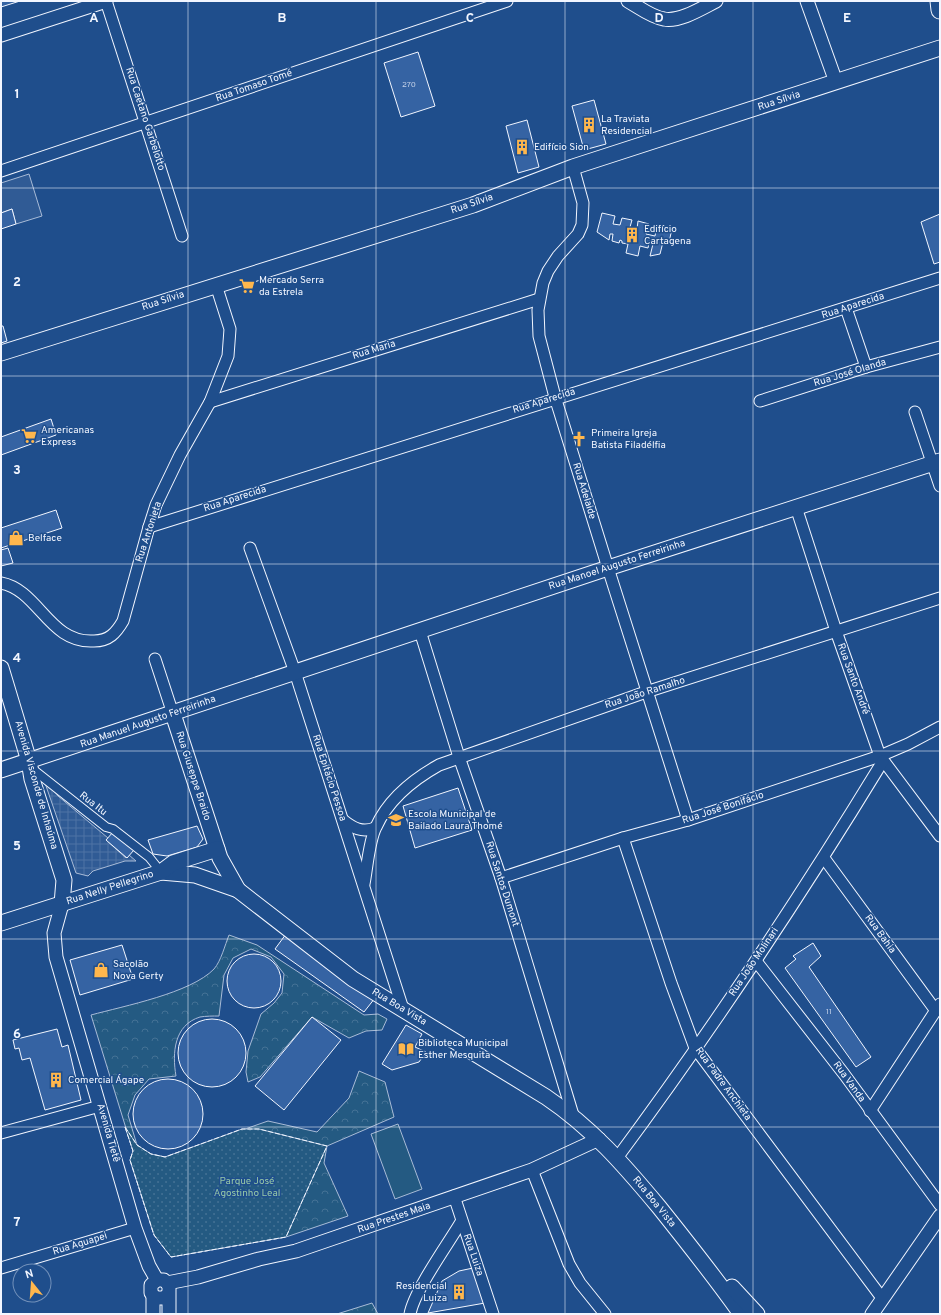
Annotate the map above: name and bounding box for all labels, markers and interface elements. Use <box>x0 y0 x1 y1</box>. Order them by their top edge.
text: A <box>89 11 99 27</box>
text: B <box>278 11 287 27</box>
text: C <box>466 11 474 27</box>
text: D <box>654 11 664 27</box>
text: E <box>843 11 851 27</box>
street label: Rua Caetano Garbelotto <box>122 66 168 173</box>
street label: Rua Tomaso Tomé <box>214 67 294 105</box>
house number: 270 <box>402 80 416 90</box>
text: 1 <box>14 87 20 103</box>
street label: Rua Sílvia <box>756 88 802 114</box>
place label: La Traviata Residencial <box>601 113 652 138</box>
building icon: La Traviata Residencial <box>580 116 598 134</box>
building icon: Edifício Sion <box>513 138 531 156</box>
place label: Edifício Sion <box>534 141 589 154</box>
street label: Rua Sílvia <box>449 191 495 217</box>
place label: Edifício Cartagena <box>644 223 691 248</box>
building icon: Edifício Cartagena <box>623 226 641 244</box>
place label: Mercado Serra da Estrela <box>259 274 324 299</box>
text: 2 <box>13 275 21 291</box>
supermarket icon: Mercado Serra da Estrela <box>238 277 256 295</box>
street label: Rua Sílvia <box>140 288 186 314</box>
street label: Rua Aparecida <box>820 290 886 322</box>
street label: Rua Maria <box>351 337 397 363</box>
street label: Rua José Olanda <box>812 356 888 390</box>
street label: Rua Aparecida <box>511 385 577 417</box>
place label: Americanas Express <box>41 424 95 449</box>
supermarket icon: Americanas Express <box>20 427 38 445</box>
place label: Primeira Igreja Batista Filadélfia <box>591 427 666 452</box>
church icon: Primeira Igreja Batista Filadélfia <box>570 430 588 448</box>
street label: Rua Adelaide <box>569 461 599 521</box>
text: 3 <box>13 463 21 479</box>
street label: Rua Aparecida <box>202 483 268 515</box>
street label: Rua Antonieta <box>133 500 165 564</box>
shop icon: Belface <box>7 529 25 547</box>
place label: Belface <box>28 532 62 545</box>
street label: Rua Manoel Augusto Ferreirinha <box>547 537 687 593</box>
street label: Rua Santo André <box>834 641 872 717</box>
text: 4 <box>13 651 21 667</box>
street label: Rua João Ramalho <box>603 674 687 712</box>
street label: Rua Manuel Augusto Ferreirinha <box>78 693 218 751</box>
street label: Avenida Visconde de Inhaúma <box>11 719 61 851</box>
street label: Rua Giuseppe Braido <box>172 730 214 823</box>
street label: Rua Epitácio Pessoa <box>309 733 349 823</box>
street label: Rua Itu <box>76 789 110 819</box>
street label: Rua José Bonifácio <box>681 789 766 827</box>
place label: Escola Municipal de Bailado Laura Thomé <box>408 808 503 833</box>
school or university icon: Escola Municipal de Bailado Laura Thomé <box>387 811 405 829</box>
text: 5 <box>13 839 21 855</box>
street label: Rua Santos Dumont <box>482 840 522 928</box>
street label: Rua Nelly Pellegrino <box>65 868 156 908</box>
street label: Rua Bahia <box>861 912 899 956</box>
street label: Rua João Molinari <box>726 925 782 999</box>
place label: Sacolão Nova Gerty <box>113 958 163 983</box>
shop icon: Sacolão Nova Gerty <box>92 961 110 979</box>
street label: Rua Boa Vista <box>369 985 429 1029</box>
house number: 11 <box>826 1007 832 1017</box>
text: 6 <box>13 1027 21 1043</box>
place label: Biblioteca Municipal Esther Mesquita <box>418 1037 508 1062</box>
library icon: Biblioteca Municipal Esther Mesquita <box>397 1040 415 1058</box>
street label: Rua Padre Anchieta <box>692 1045 754 1123</box>
street label: Rua Vanda <box>830 1059 868 1105</box>
building icon: Comercial Ágape <box>47 1071 65 1089</box>
place label: Comercial Ágape <box>68 1074 144 1087</box>
street label: Avenida Tietê <box>93 1102 123 1164</box>
street label: Rua Boa Vista <box>629 1174 679 1230</box>
park label: Parque José Agostinho Leal <box>214 1175 280 1200</box>
street label: Rua Prestes Maia <box>356 1199 432 1237</box>
text: 7 <box>14 1215 21 1231</box>
street label: Rua Aguapei <box>51 1230 109 1258</box>
street label: Rua Luiza <box>460 1232 486 1278</box>
north arrow <box>12 1263 52 1303</box>
text: N <box>24 1267 35 1282</box>
place label: Residencial Luiza <box>396 1280 447 1305</box>
building icon: Residencial Luiza <box>450 1283 468 1301</box>

